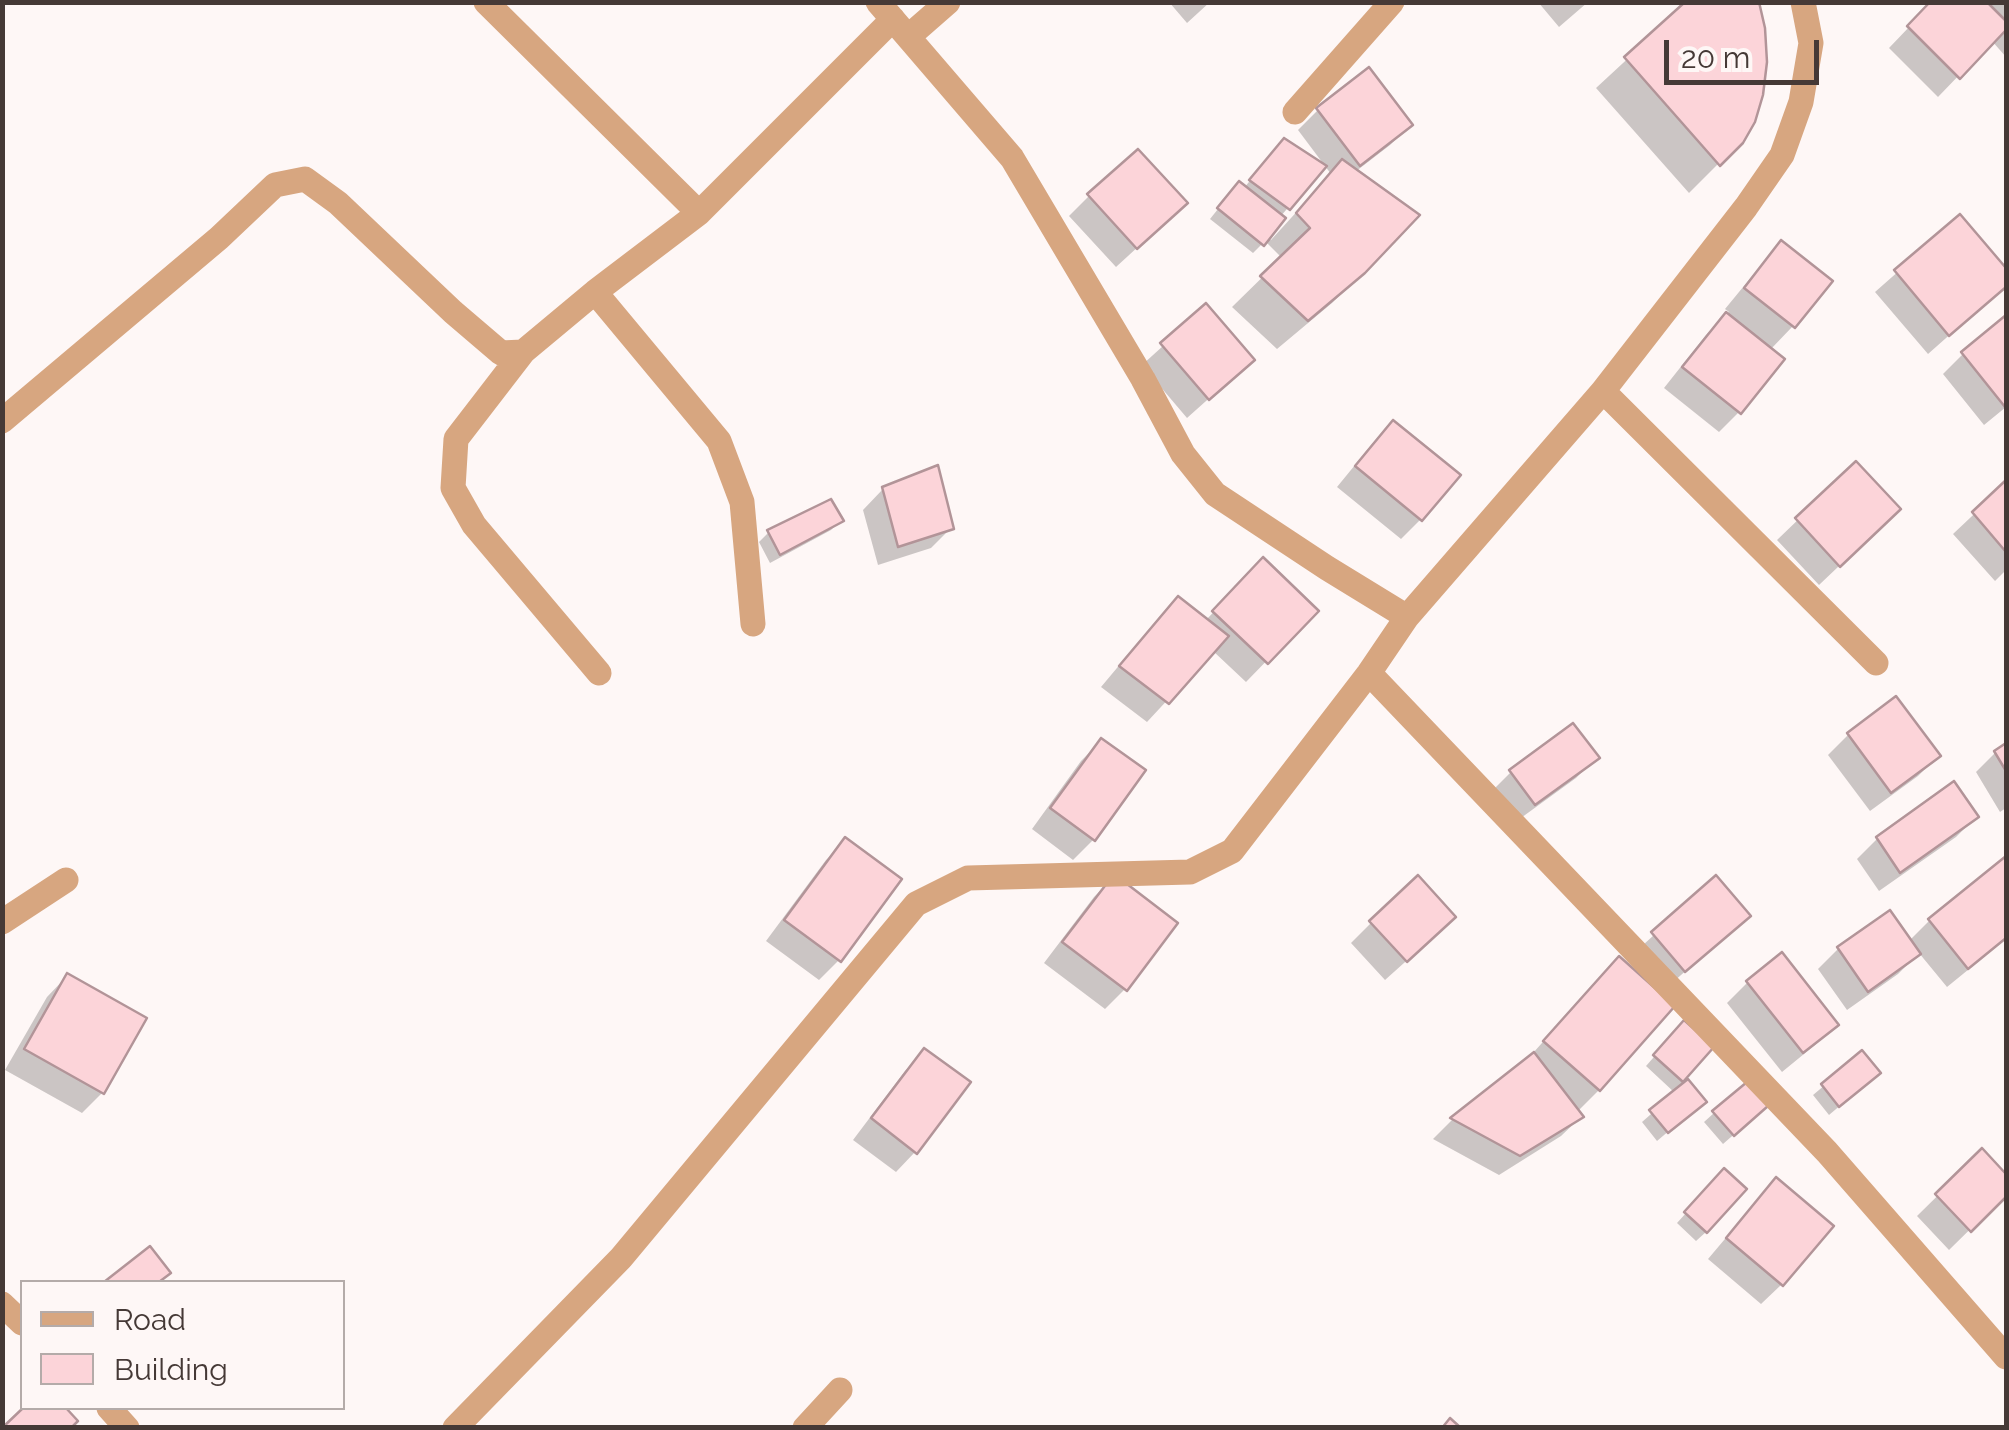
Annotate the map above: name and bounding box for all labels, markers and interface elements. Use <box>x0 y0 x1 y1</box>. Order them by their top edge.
scale bar <box>1669 20 1824 82</box>
text: 20 m <box>1681 40 1750 75</box>
legend <box>20 1280 345 1410</box>
text: Road <box>114 1302 186 1337</box>
text: Building <box>114 1352 228 1387</box>

